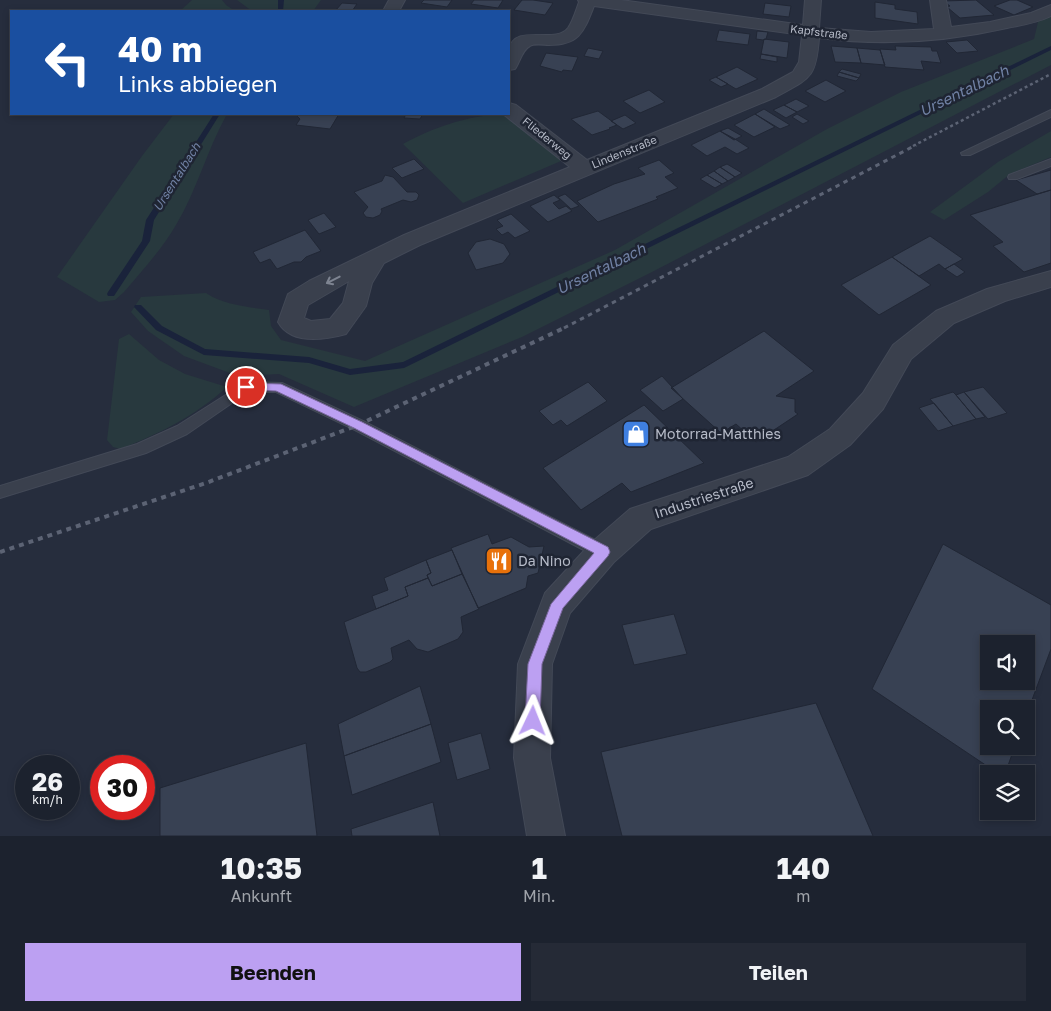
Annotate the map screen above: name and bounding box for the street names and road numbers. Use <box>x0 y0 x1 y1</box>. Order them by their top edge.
street label: Kapfstraße <box>790 22 849 41</box>
street label: Fliederweg <box>520 114 574 161</box>
street label: Lindenstraße <box>589 133 658 171</box>
street label: Industriestraße <box>652 474 755 522</box>

